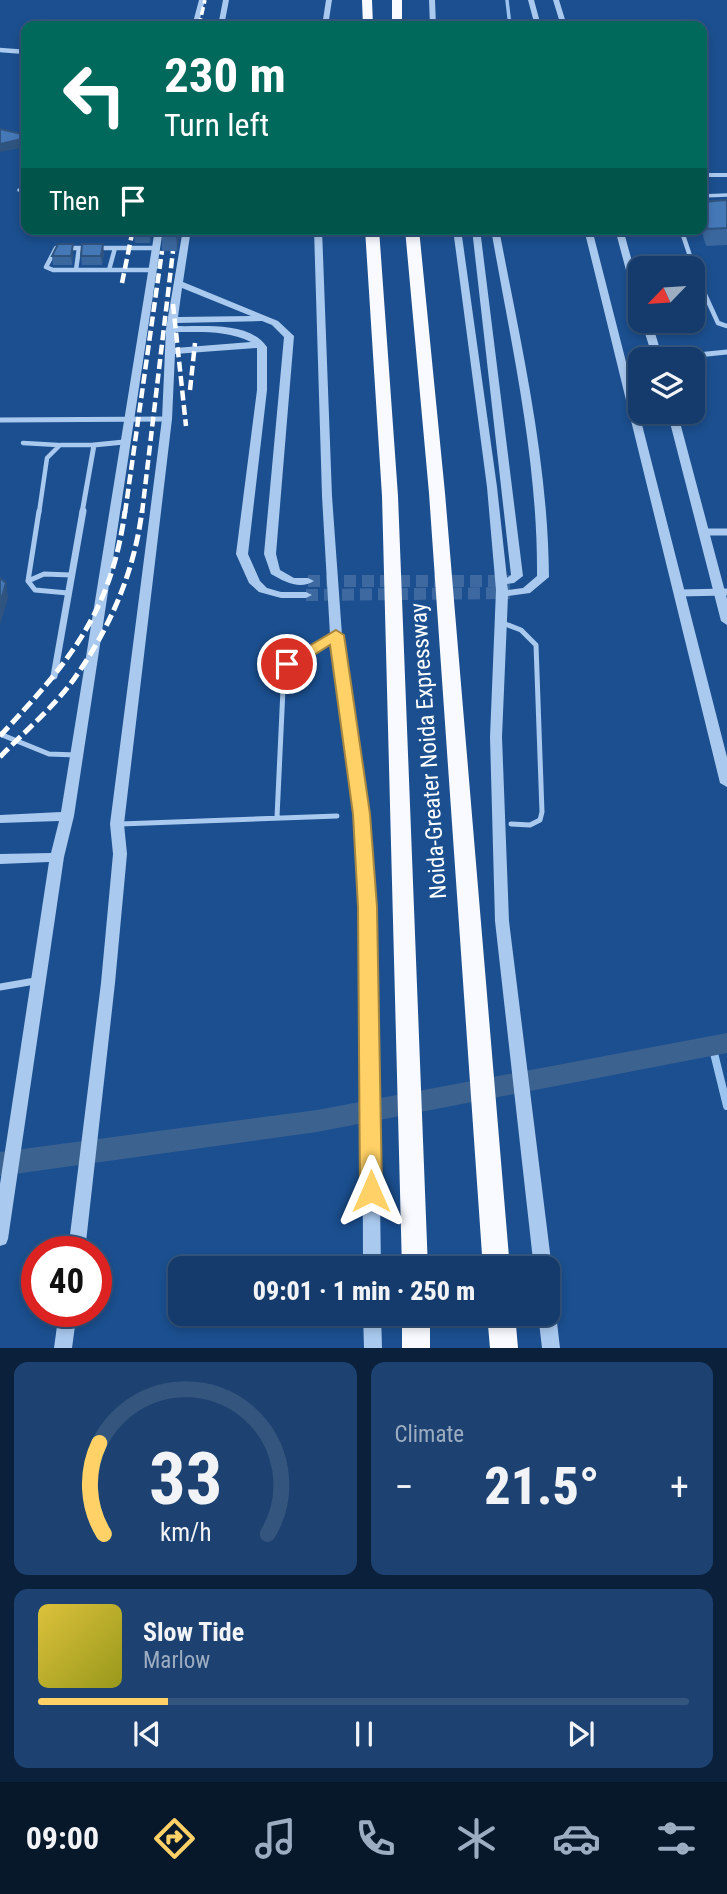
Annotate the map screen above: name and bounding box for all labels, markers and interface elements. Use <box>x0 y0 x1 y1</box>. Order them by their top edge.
text: 230 m <box>164 47 286 104</box>
icon: left <box>49 49 140 140</box>
text: Turn left <box>164 106 269 144</box>
icon: arrive <box>114 182 152 220</box>
text: Then <box>49 186 100 216</box>
north arrow <box>628 256 705 332</box>
map controls <box>628 256 705 424</box>
button: layers <box>628 347 705 424</box>
street label: Noida-Greater Noida Expressway <box>405 602 452 900</box>
pin <box>257 634 317 694</box>
icon: arrive <box>268 645 306 683</box>
position arrow <box>334 1154 408 1228</box>
speed limit sign: 40 <box>21 1236 112 1327</box>
text: 09:01 · 1 min · 250 m <box>253 1276 475 1306</box>
text: Climate <box>395 1421 464 1448</box>
text: 33 <box>148 1437 222 1523</box>
text: 21.5° <box>484 1456 599 1517</box>
text: − <box>395 1465 414 1509</box>
text: + <box>670 1465 689 1509</box>
text: km/h <box>160 1518 211 1547</box>
text: Slow Tide <box>143 1617 244 1647</box>
text: Marlow <box>143 1647 210 1674</box>
icon: previous <box>128 1715 166 1753</box>
icon: pause <box>345 1715 383 1753</box>
icon: next <box>562 1715 600 1753</box>
icon: directions <box>150 1814 199 1863</box>
icon: music <box>251 1814 300 1863</box>
icon: phone <box>351 1814 400 1863</box>
icon: climate <box>452 1814 501 1863</box>
icon: car <box>552 1814 601 1863</box>
icon: filters <box>652 1814 701 1863</box>
text: 09:00 <box>26 1819 99 1857</box>

